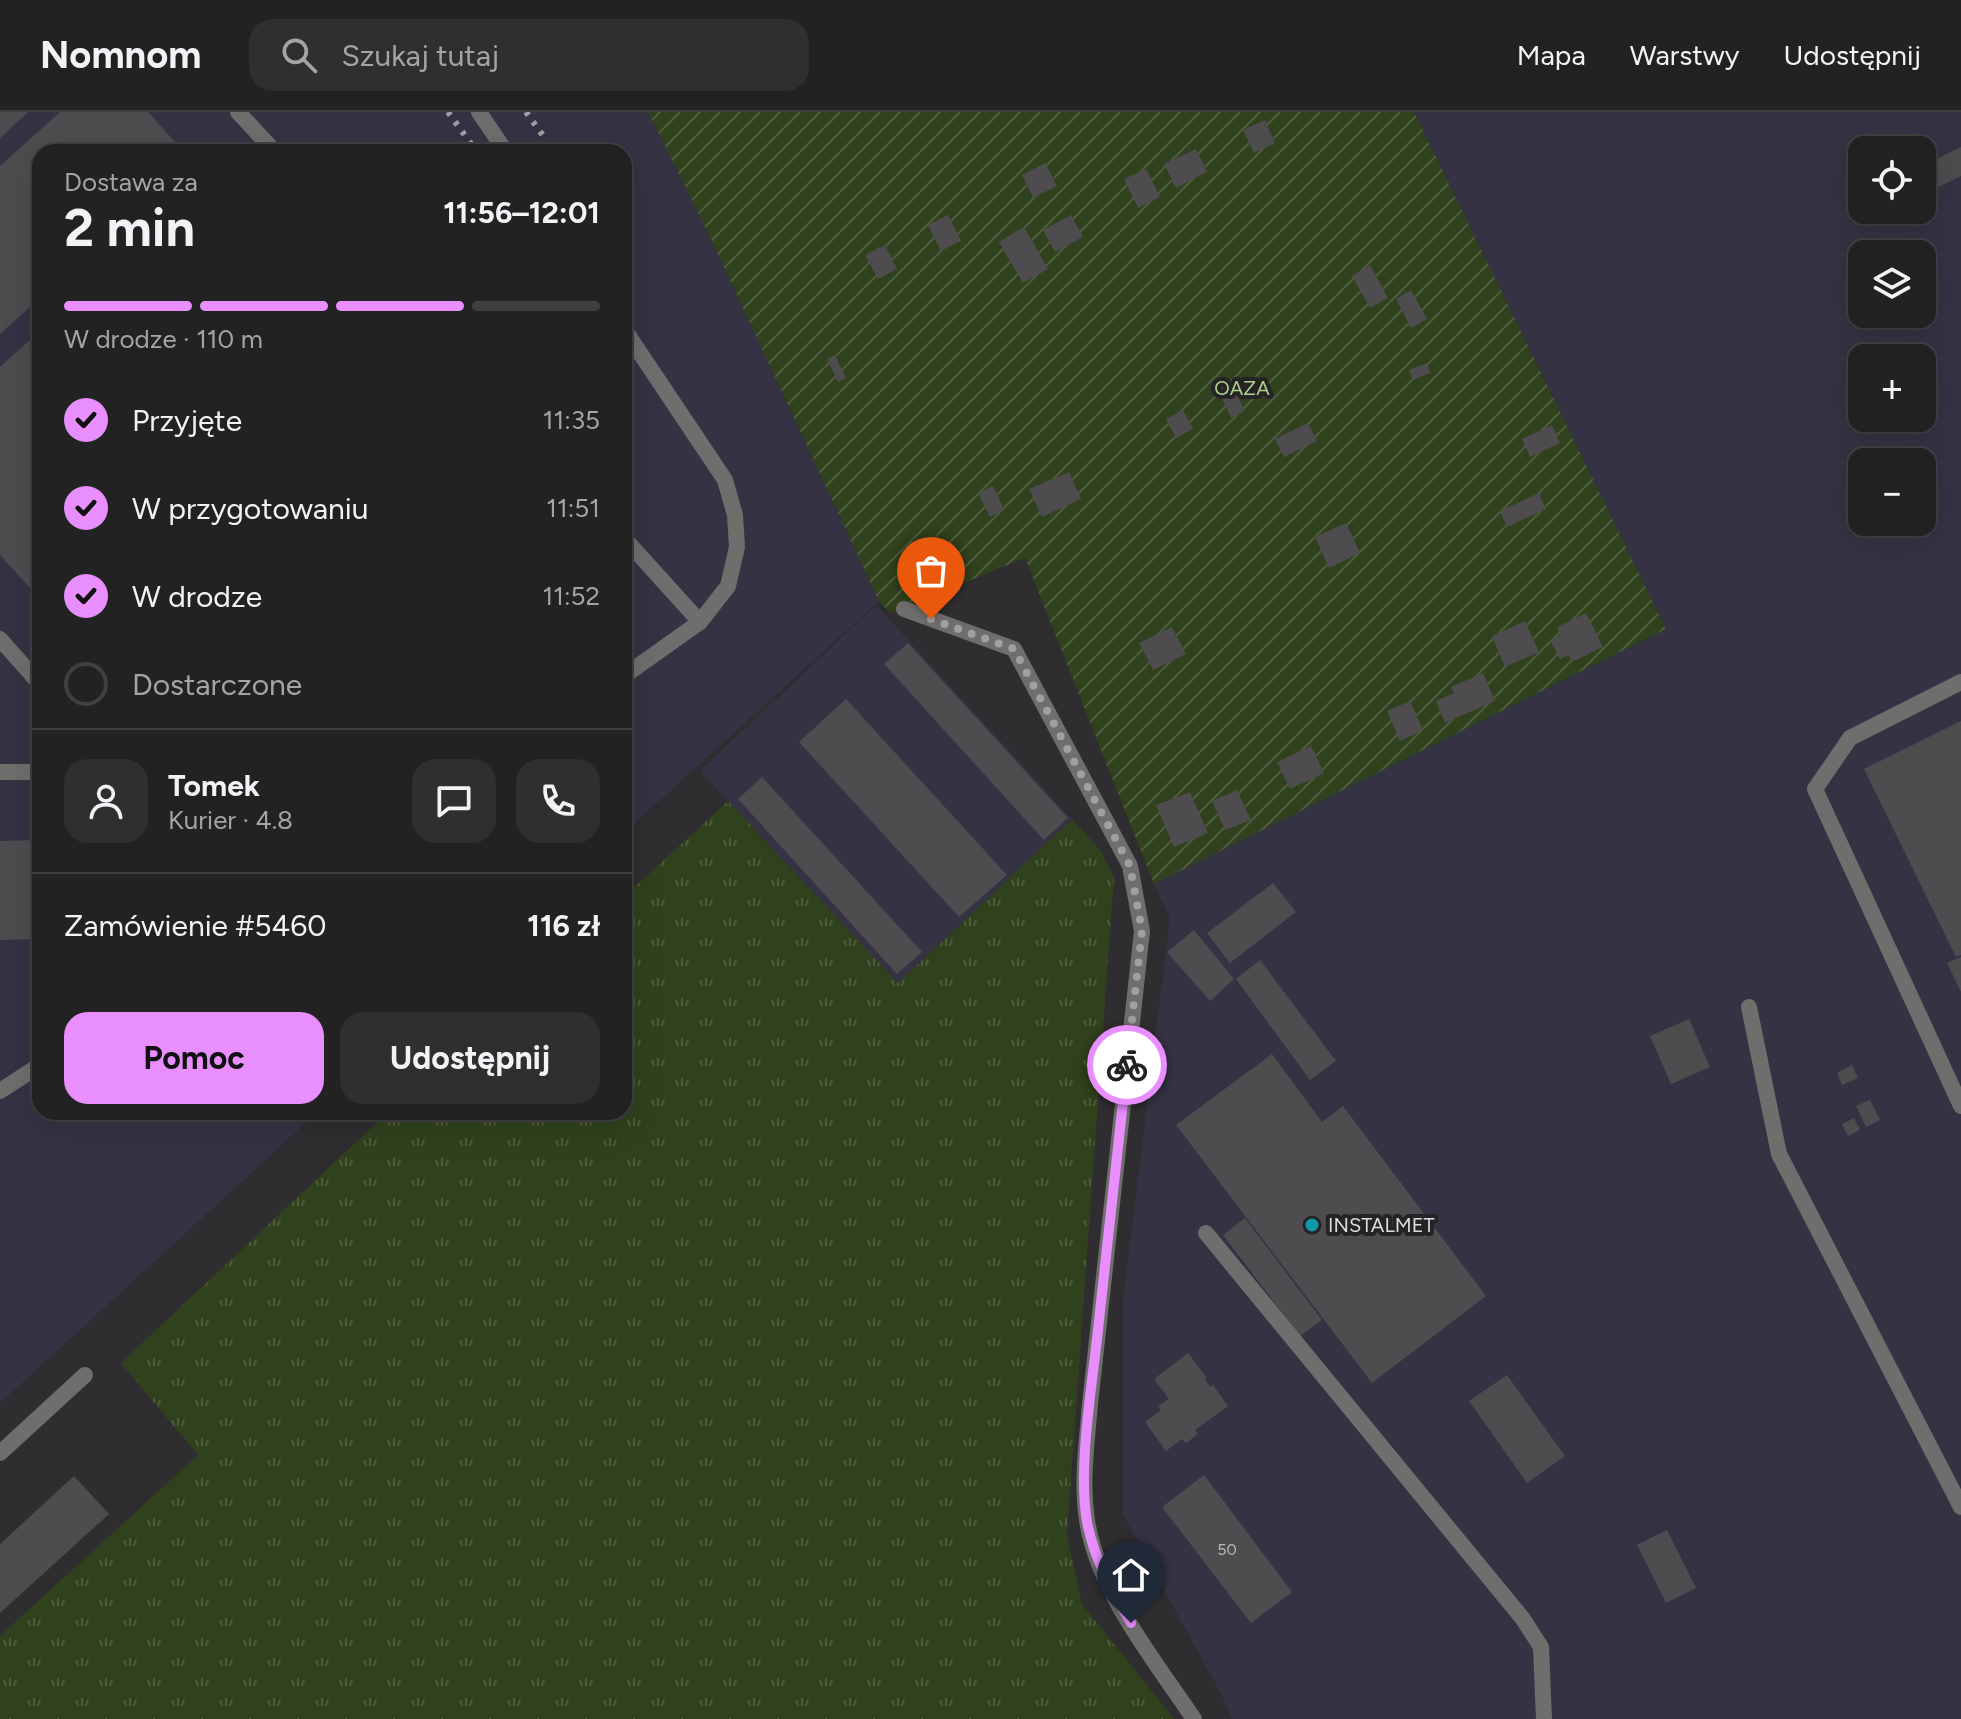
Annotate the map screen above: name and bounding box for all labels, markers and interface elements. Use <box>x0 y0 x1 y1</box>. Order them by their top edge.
search box <box>249 19 809 91</box>
text: Nomnom <box>40 32 201 78</box>
icon: search <box>277 33 321 77</box>
text: Szukaj tutaj <box>341 37 499 74</box>
text: Mapa <box>1517 38 1586 72</box>
text: Warstwy <box>1630 38 1739 72</box>
text: Udostępnij <box>1783 38 1921 72</box>
map controls <box>1848 136 1936 536</box>
button: locate <box>1848 136 1936 224</box>
text: Dostawa za <box>64 166 198 198</box>
text: 11:56–12:01 <box>443 194 600 231</box>
text: 2 min <box>64 197 195 259</box>
button: layers <box>1848 240 1936 328</box>
text: W drodze · 110 m <box>64 323 263 355</box>
button: + <box>1848 344 1936 432</box>
park label: OAZA <box>1214 376 1270 400</box>
icon: check <box>64 398 108 442</box>
text: Przyjęte <box>132 402 242 439</box>
text: 11:35 <box>543 404 600 436</box>
button: − <box>1848 448 1936 536</box>
icon: check <box>64 486 108 530</box>
text: W przygotowaniu <box>132 490 368 527</box>
text: 11:51 <box>546 492 600 524</box>
pin <box>897 537 965 619</box>
icon: bag <box>909 549 953 593</box>
icon: check <box>64 574 108 618</box>
text: W drodze <box>132 578 262 615</box>
text: 11:52 <box>542 580 600 612</box>
text: Dostarczone <box>132 666 302 703</box>
button: person <box>64 759 148 843</box>
button: chat <box>412 759 496 843</box>
button: phone <box>516 759 600 843</box>
text: Tomek <box>168 767 260 804</box>
text: Kurier · 4.8 <box>168 804 293 836</box>
text: Zamówienie #5460 <box>64 907 326 944</box>
text: 116 zł <box>527 907 600 944</box>
button: Pomoc <box>64 1012 324 1104</box>
button: Udostępnij <box>340 1012 600 1104</box>
courier <box>1087 1025 1167 1105</box>
icon: bike <box>1105 1043 1149 1087</box>
place label: INSTALMET <box>1328 1213 1435 1237</box>
marker: INSTALMET <box>1303 1216 1321 1234</box>
house number: 50 <box>1217 1540 1237 1559</box>
pin <box>1097 1541 1165 1623</box>
icon: home <box>1109 1553 1153 1597</box>

